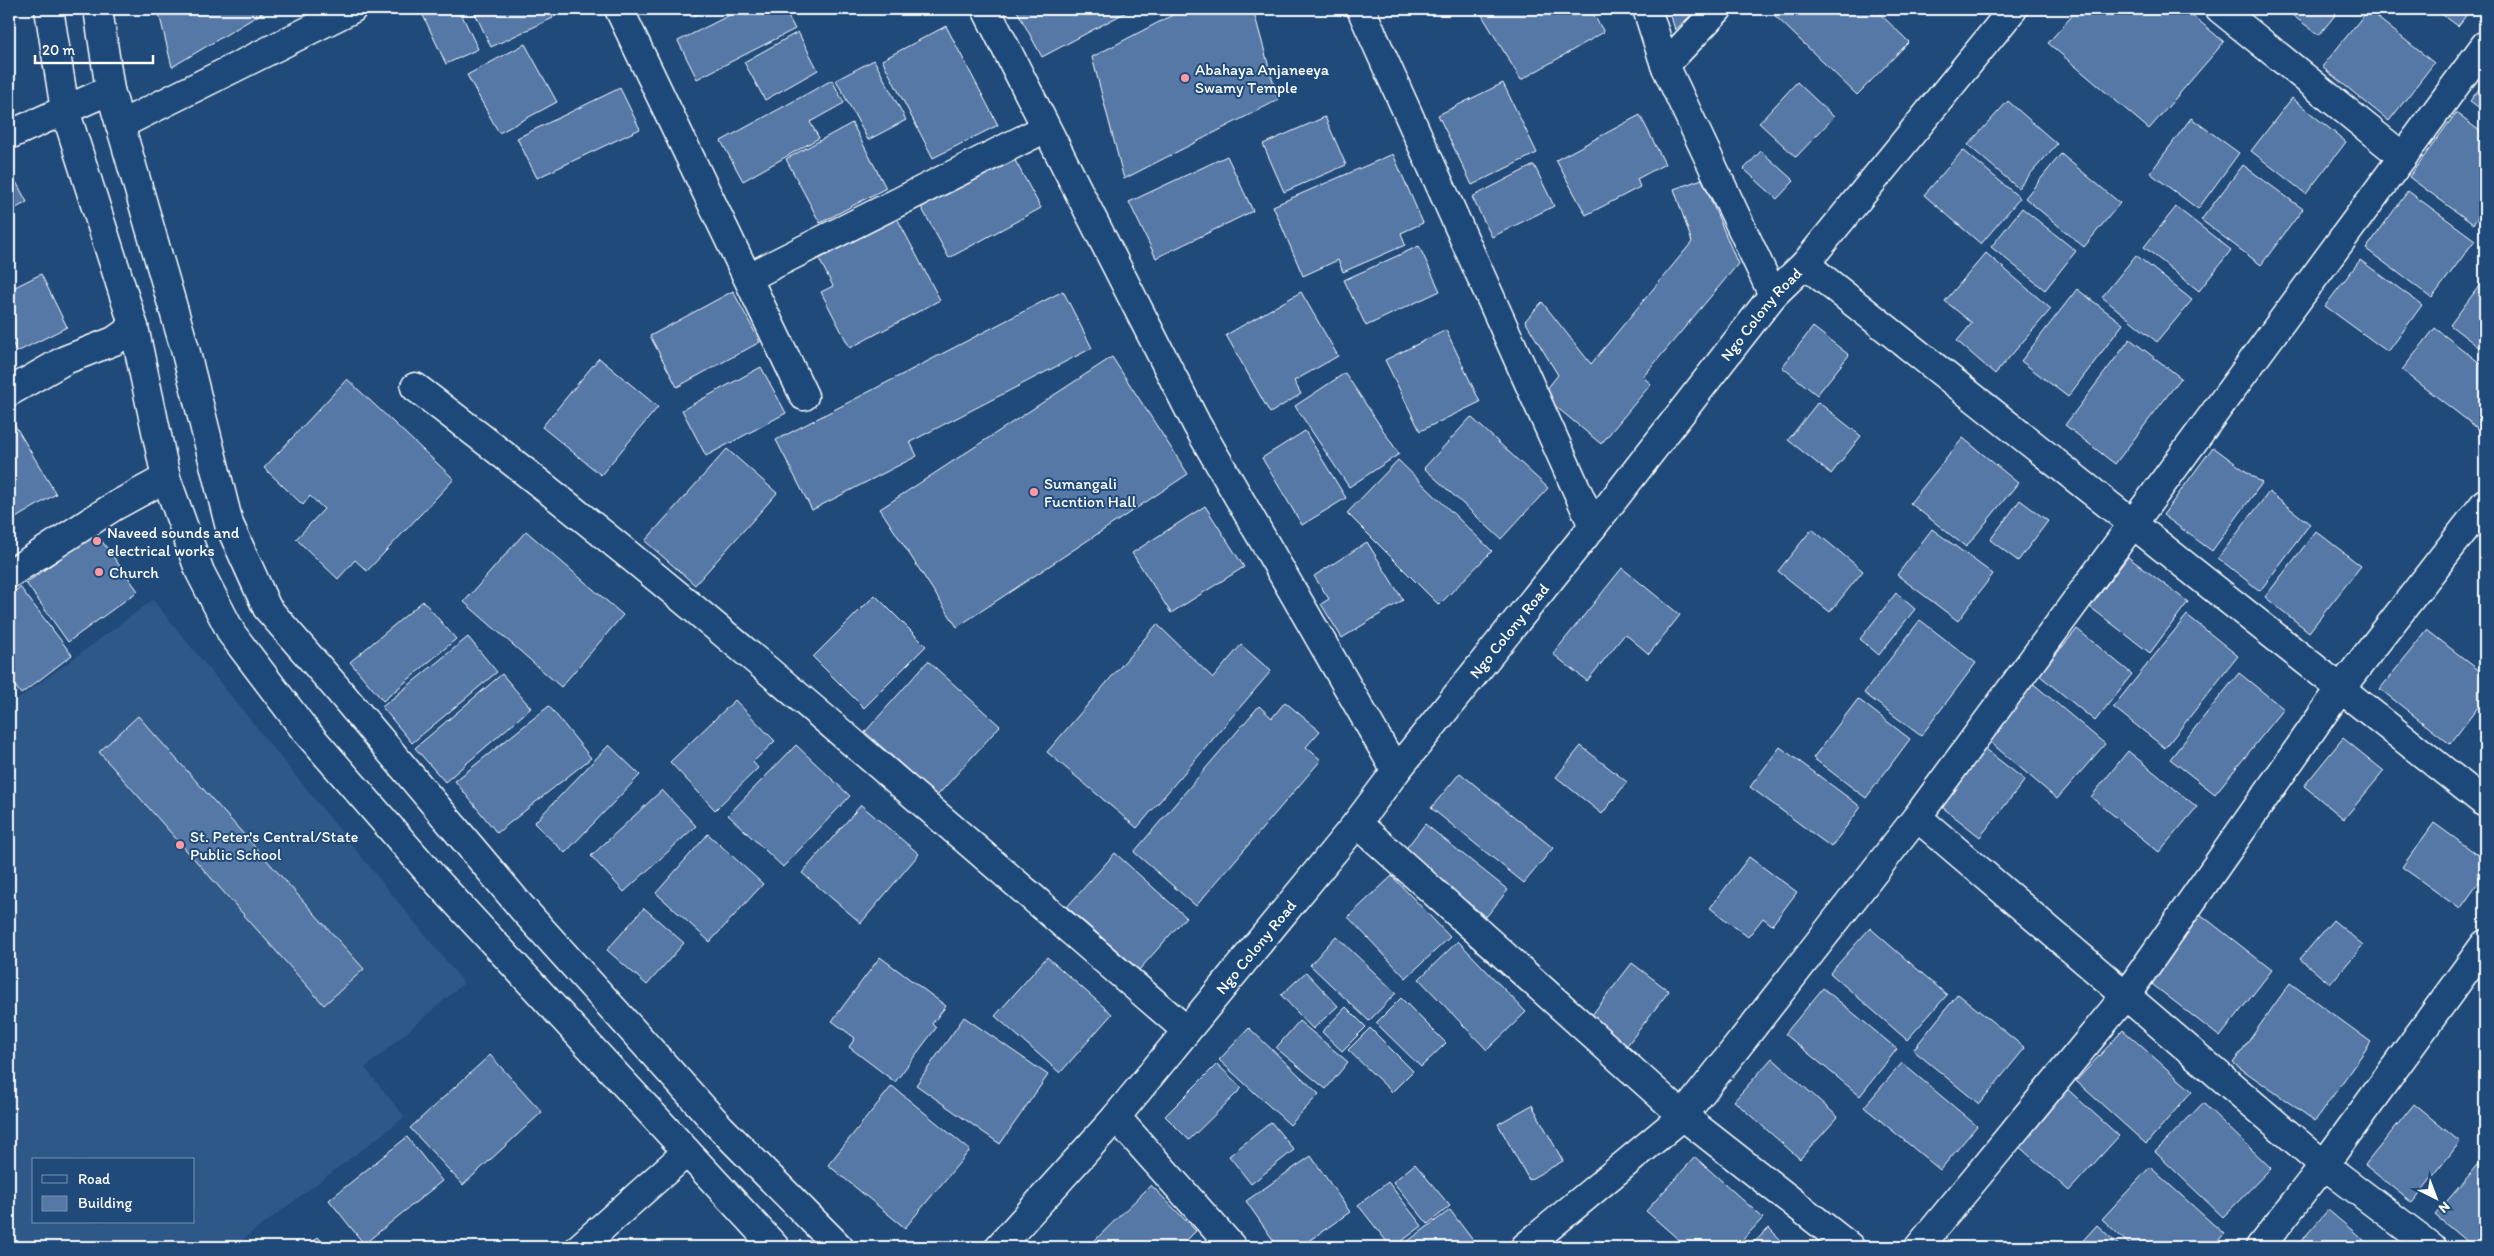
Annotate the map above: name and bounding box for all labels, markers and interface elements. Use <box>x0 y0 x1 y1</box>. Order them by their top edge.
scale bar <box>35 32 152 64</box>
text: 20 m <box>42 41 76 59</box>
place label: Abahaya Anjaneeya Swamy Temple <box>1195 60 1330 97</box>
marker: Abahaya Anjaneeya Swamy Temple <box>1179 72 1191 84</box>
street label: Ngo Colony Road <box>1716 263 1806 364</box>
place label: Sumangali Fucntion Hall <box>1044 474 1137 511</box>
marker: Sumangali Fucntion Hall <box>1028 486 1040 498</box>
place label: Naveed sounds and electrical works <box>107 523 240 560</box>
marker: Naveed sounds and electrical works <box>91 535 103 547</box>
place label: Church <box>109 563 159 582</box>
marker: Church <box>93 566 105 578</box>
street label: Ngo Colony Road <box>1465 579 1553 682</box>
place label: St. Peter's Central/State Public School <box>190 827 358 864</box>
marker: St. Peter's Central/State Public School <box>174 839 186 851</box>
street label: Ngo Colony Road <box>1211 895 1300 998</box>
legend <box>32 1158 195 1224</box>
text: Road <box>78 1170 111 1188</box>
north arrow <box>2412 1174 2462 1224</box>
text: Building <box>78 1194 132 1212</box>
text: N <box>2435 1198 2454 1217</box>

